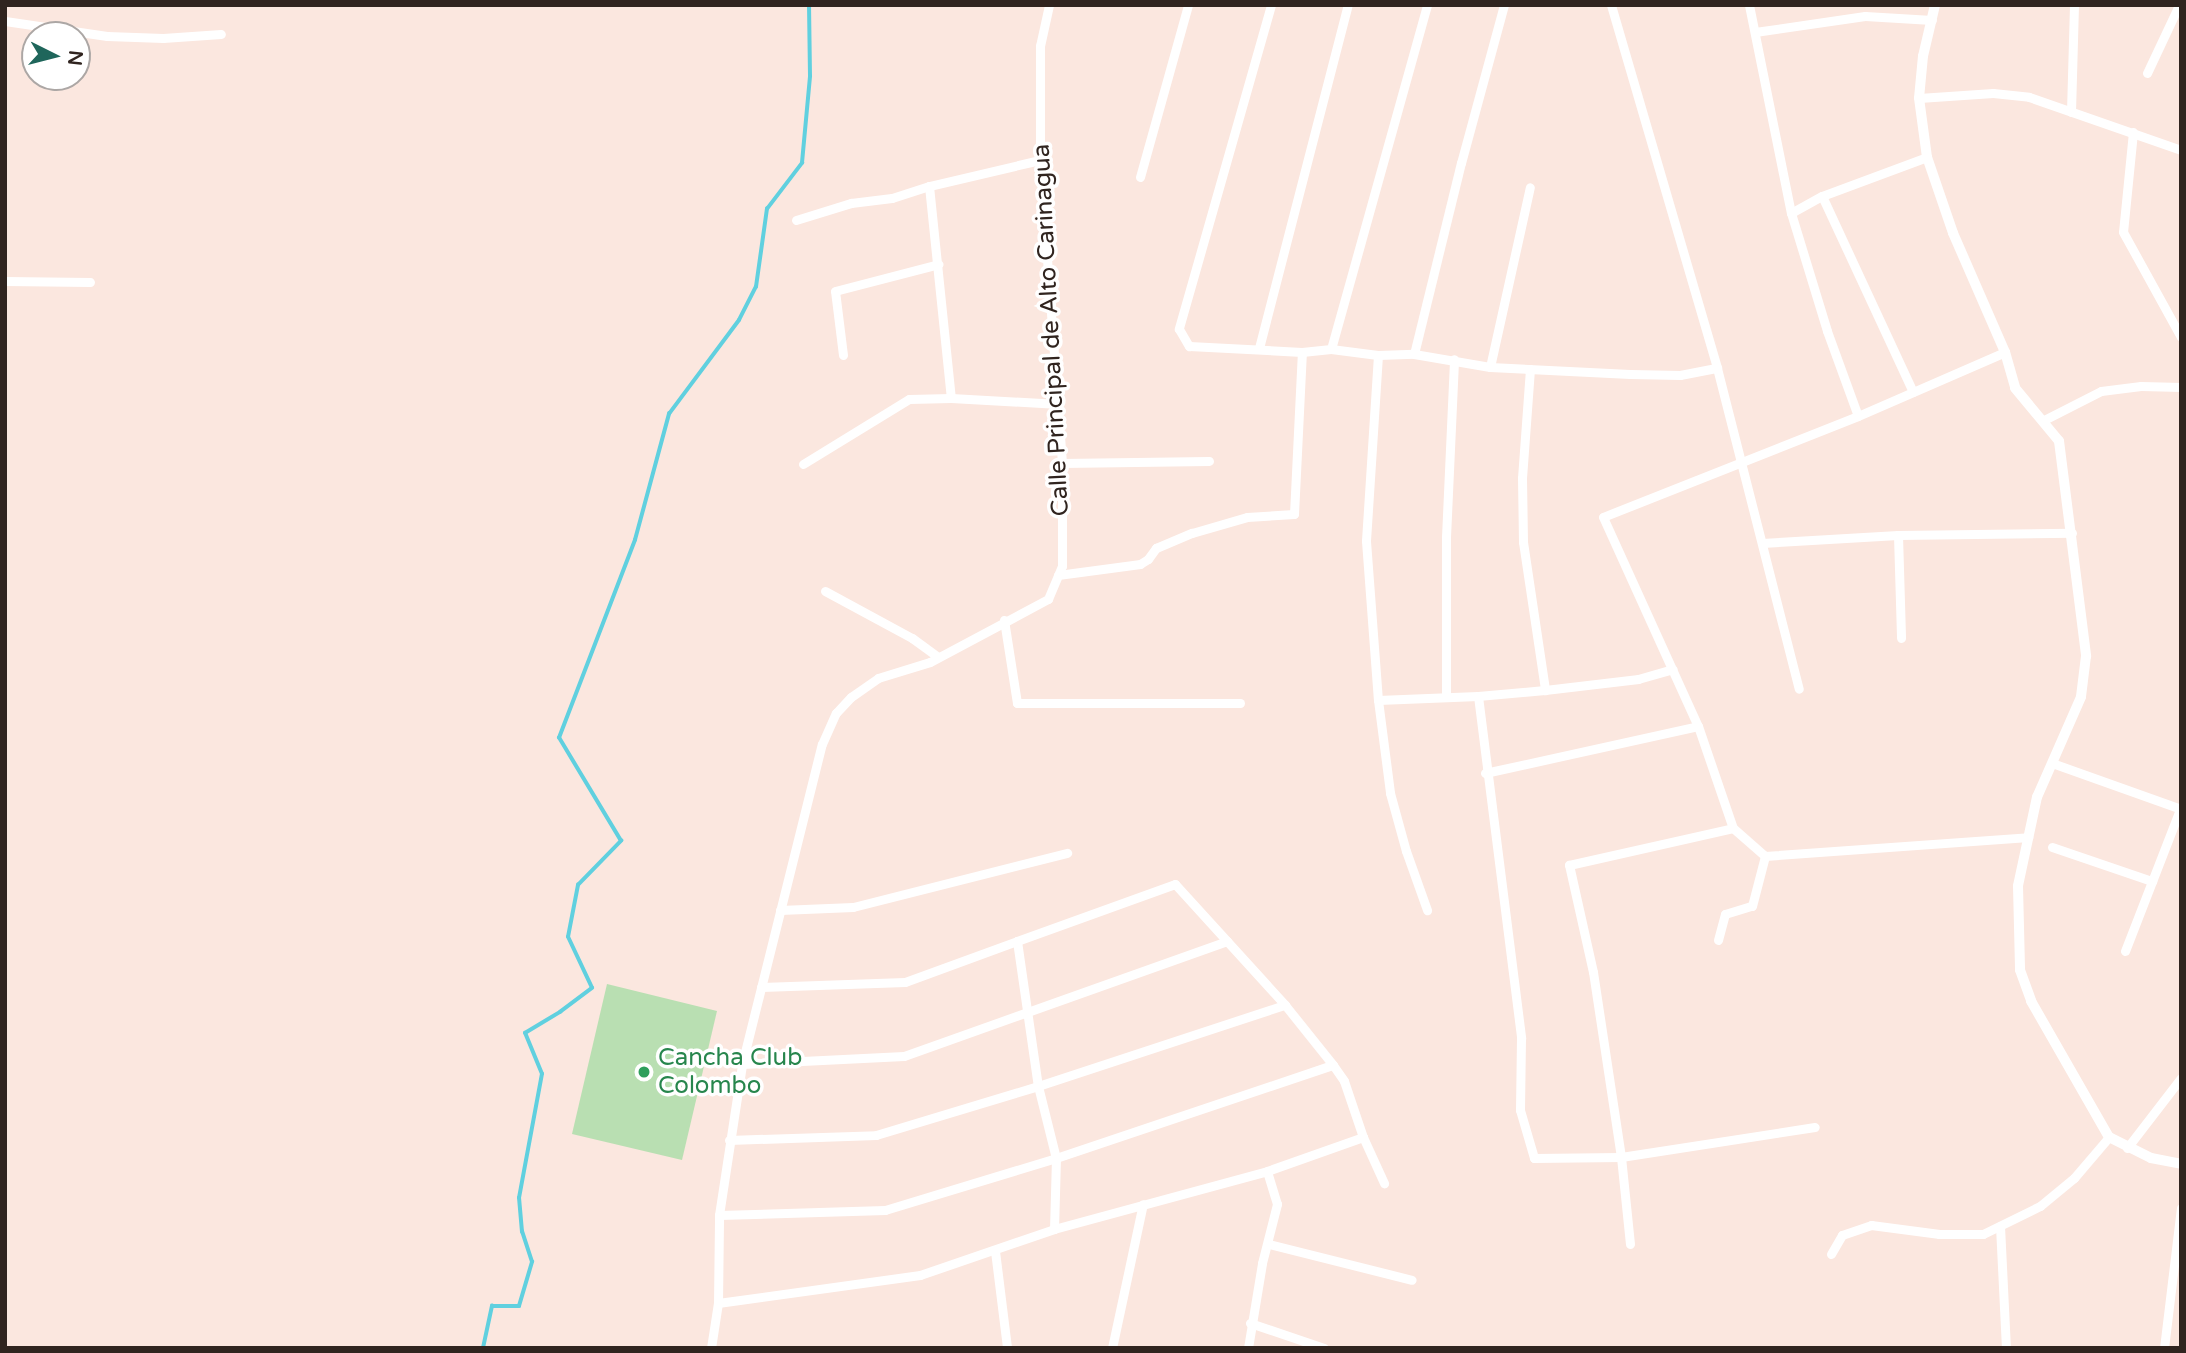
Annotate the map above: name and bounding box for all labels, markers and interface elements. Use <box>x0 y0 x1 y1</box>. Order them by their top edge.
north arrow <box>21 21 91 91</box>
text: N <box>63 49 87 67</box>
street label: Calle Principal de Alto Carinagua <box>1027 143 1075 517</box>
place label: Cancha Club Colombo <box>658 1044 802 1100</box>
marker: Cancha Club Colombo <box>636 1064 652 1080</box>

